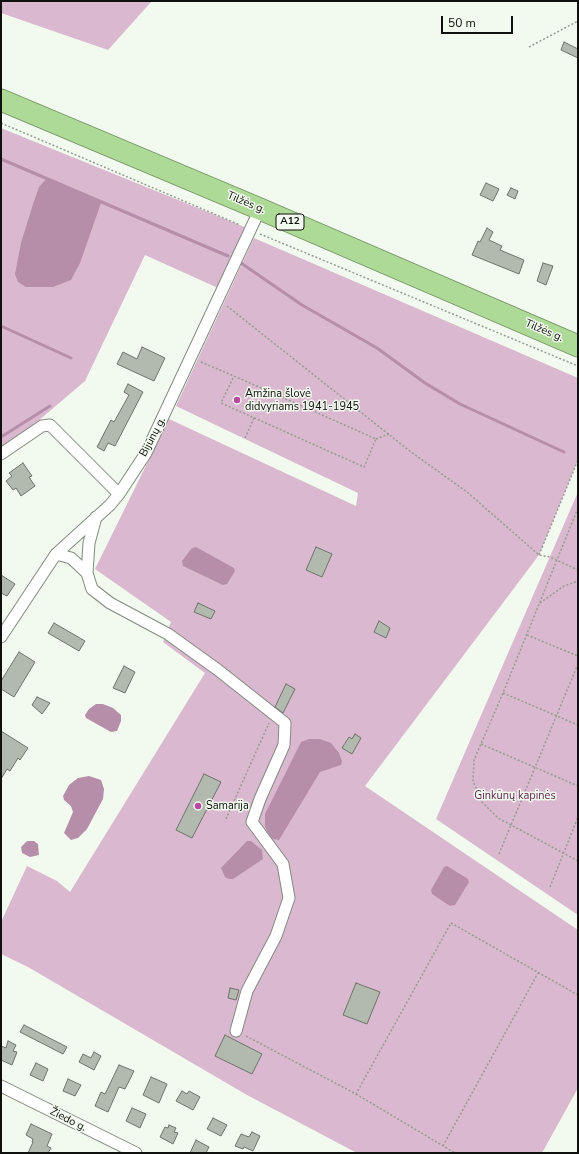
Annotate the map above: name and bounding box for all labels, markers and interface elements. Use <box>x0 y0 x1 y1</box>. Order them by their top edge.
scale bar <box>443 8 515 34</box>
text: 50 m <box>448 15 476 31</box>
street label: Tilžės g. <box>225 189 267 217</box>
road number: A12 <box>276 214 304 230</box>
street label: Tilžės g. <box>523 317 565 345</box>
place label: Amžina šlovė didvyriams 1941-1945 <box>245 387 359 413</box>
marker: Amžina šlovė didvyriams 1941-1945 <box>232 395 242 405</box>
street label: Bijūnų g. <box>137 415 169 459</box>
park label: Ginkūnų kapinės <box>474 789 556 803</box>
place label: Samarija <box>206 799 249 813</box>
marker: Samarija <box>193 801 203 811</box>
street label: Žiedo g. <box>48 1105 88 1135</box>

